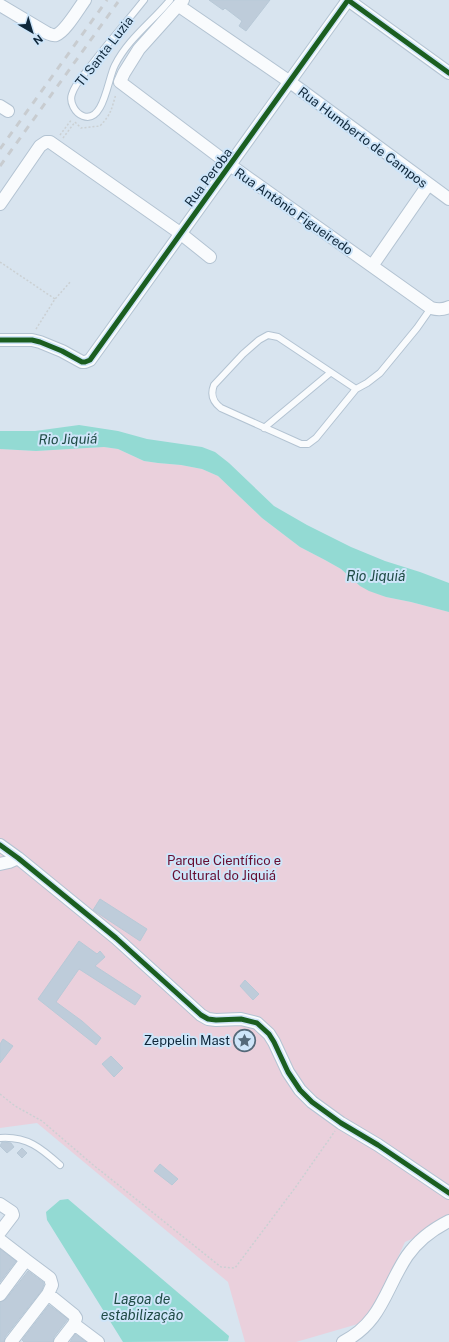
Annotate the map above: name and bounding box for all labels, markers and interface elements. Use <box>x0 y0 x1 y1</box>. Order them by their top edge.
north arrow <box>12 12 52 52</box>
street label: TI Santa Luzia <box>72 13 136 89</box>
text: N <box>31 33 45 47</box>
street label: Rua Humberto de Campos <box>295 84 430 191</box>
street label: Rua Peroba <box>182 145 235 209</box>
street label: Rua Antônio Figueiredo <box>232 165 356 258</box>
water label: Rio Jiquiá <box>38 430 98 448</box>
water label: Rio Jiquiá <box>346 568 406 584</box>
park label: Parque Científico e Cultural do Jiquiá <box>167 853 281 883</box>
place icon: Zeppelin Mast <box>232 1027 258 1053</box>
place label: Zeppelin Mast <box>144 1033 230 1048</box>
water label: Lagoa de estabilização <box>101 1291 184 1323</box>

